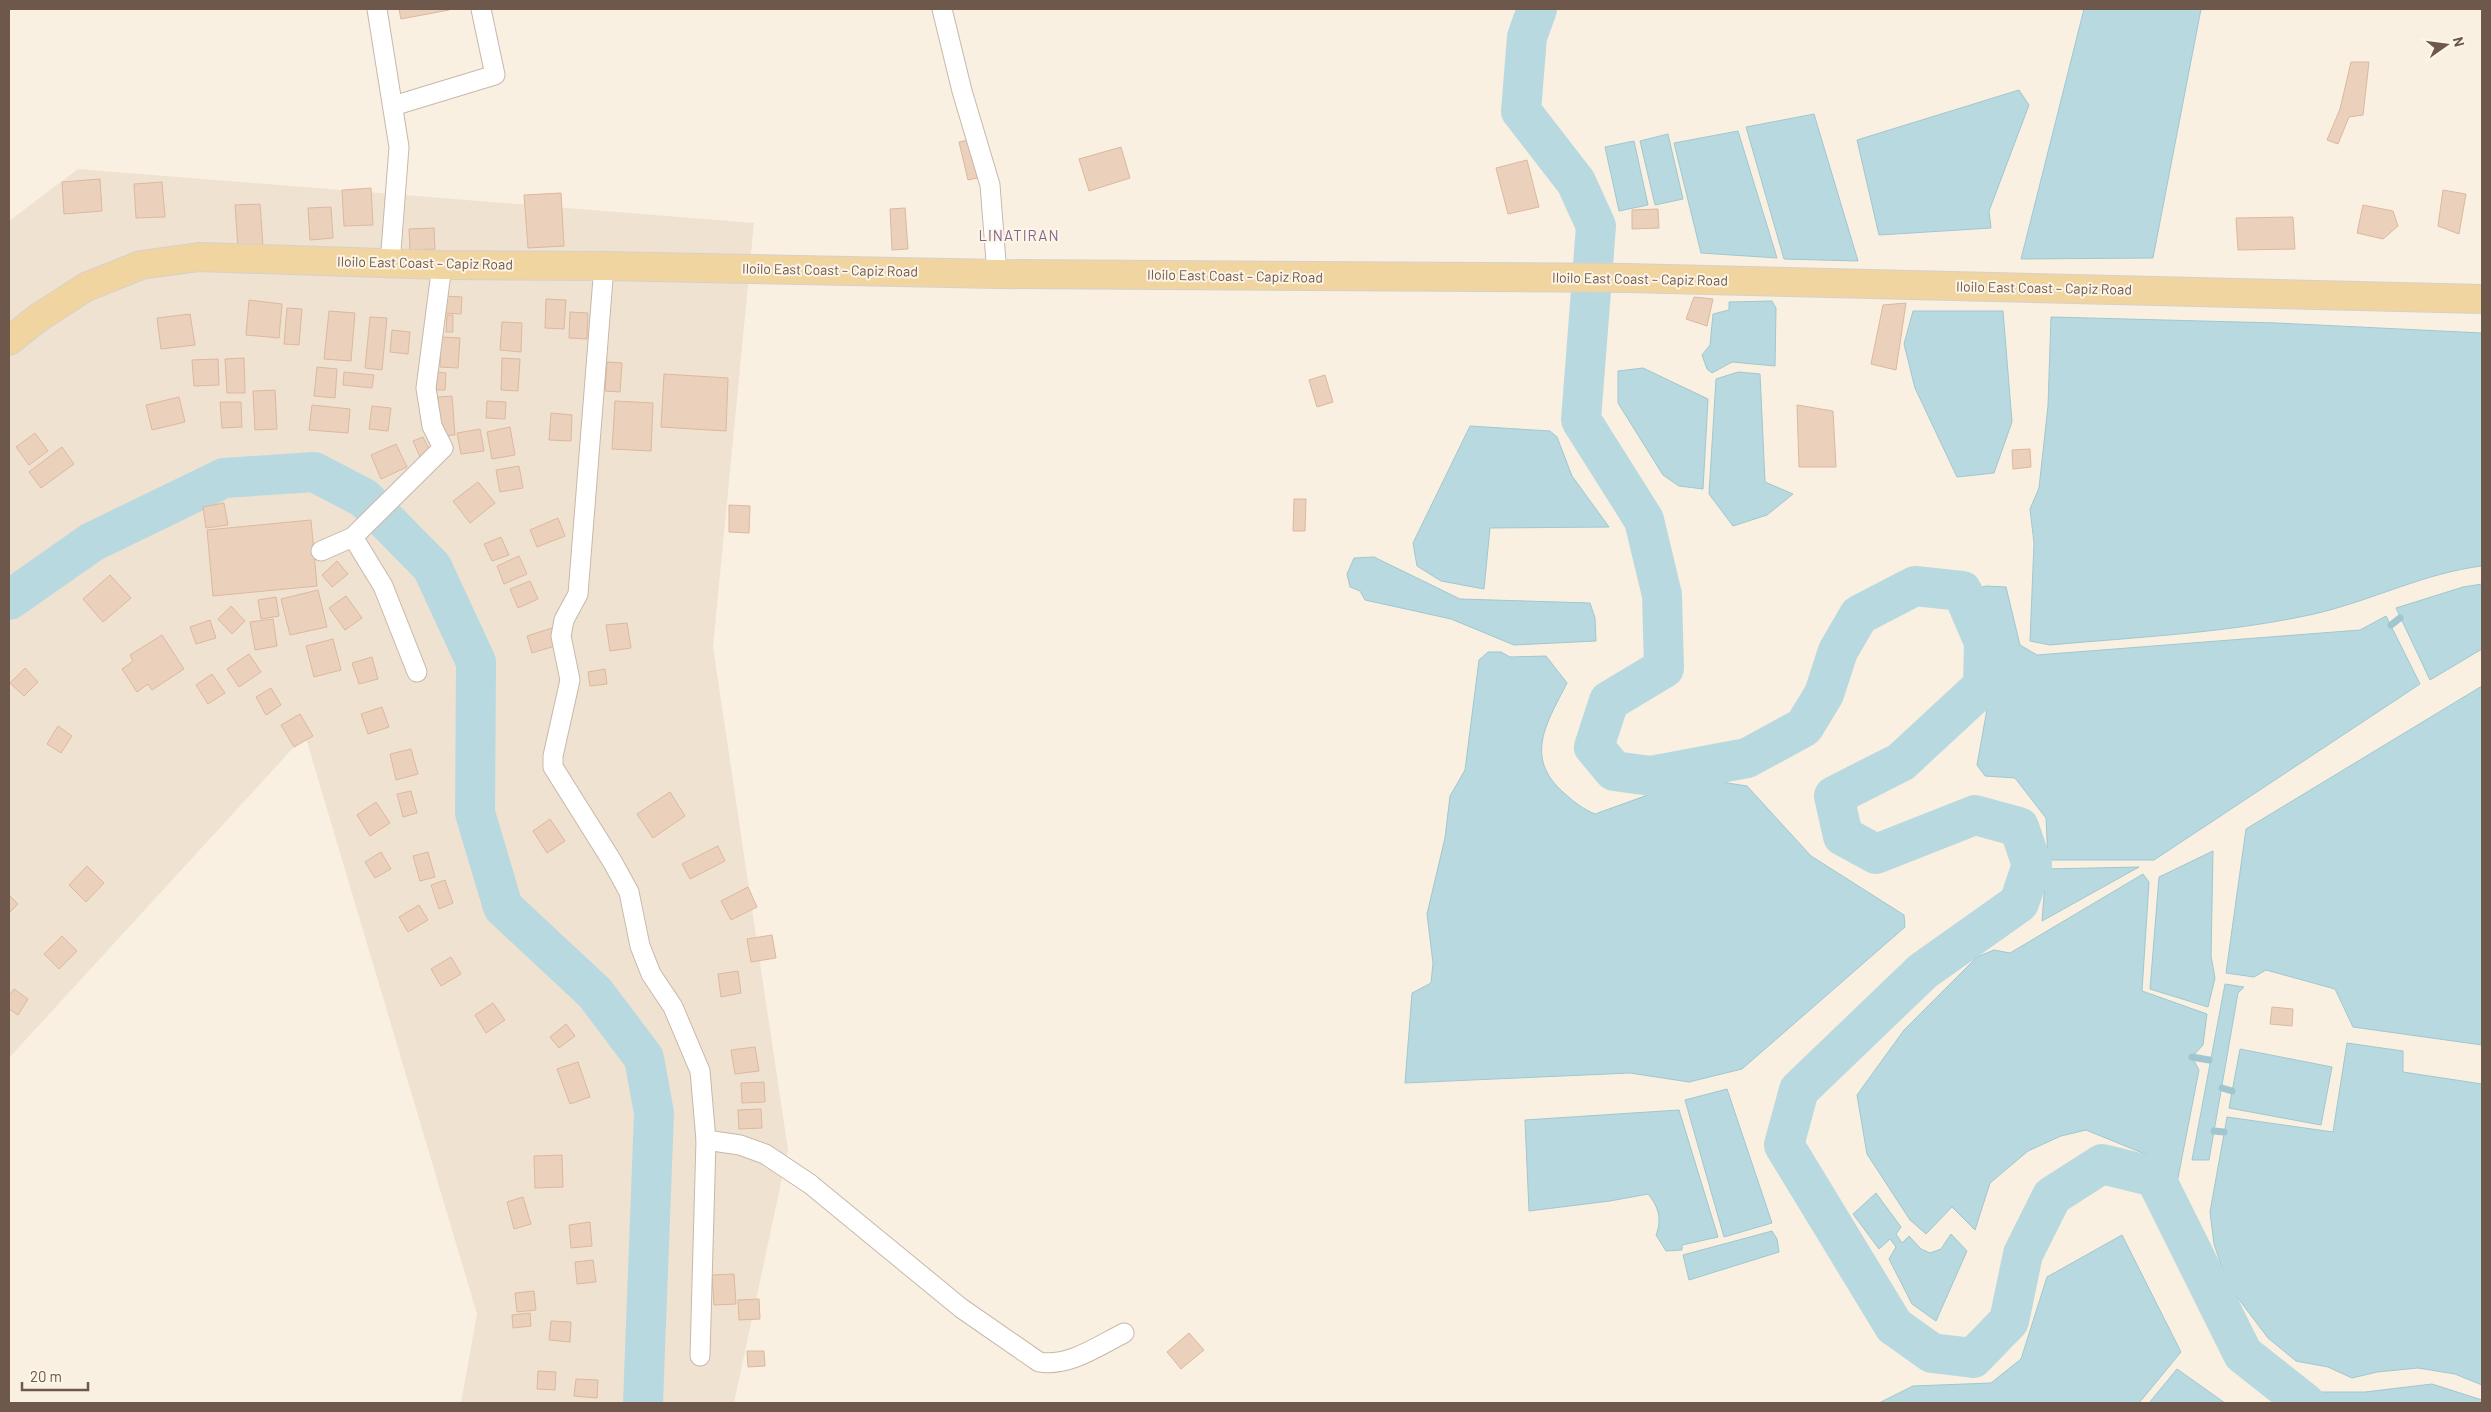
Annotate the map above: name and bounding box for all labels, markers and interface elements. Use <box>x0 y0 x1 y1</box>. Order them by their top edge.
north arrow <box>2421 20 2471 70</box>
text: N <box>2450 35 2468 48</box>
district label: LINATIRAN <box>978 226 1060 244</box>
street label: Iloilo East Coast – Capiz Road <box>337 252 513 273</box>
street label: Iloilo East Coast – Capiz Road <box>742 259 918 280</box>
street label: Iloilo East Coast – Capiz Road <box>1147 265 1323 286</box>
street label: Iloilo East Coast – Capiz Road <box>1552 268 1728 289</box>
street label: Iloilo East Coast – Capiz Road <box>1956 277 2132 298</box>
scale bar <box>22 1360 89 1392</box>
text: 20 m <box>30 1367 62 1385</box>

